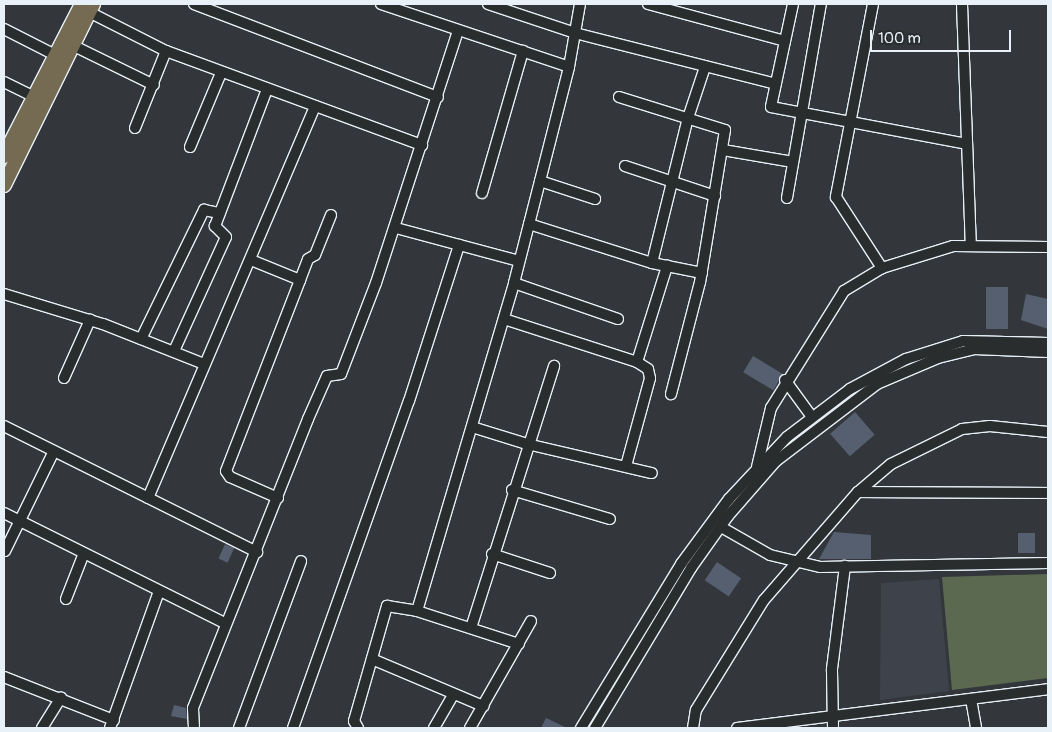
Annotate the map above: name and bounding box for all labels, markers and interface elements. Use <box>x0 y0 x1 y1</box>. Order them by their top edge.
scale bar <box>872 20 1013 52</box>
text: 100 m <box>878 29 921 48</box>

